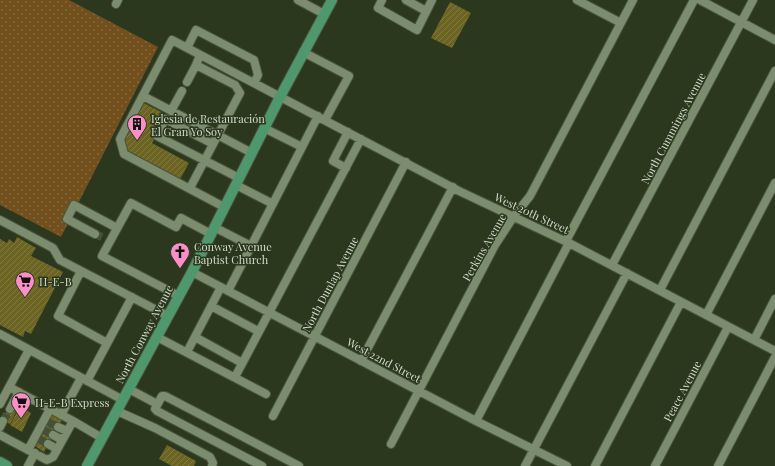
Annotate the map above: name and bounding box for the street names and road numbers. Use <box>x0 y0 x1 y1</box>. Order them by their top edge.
street label: North Cummings Avenue <box>637 69 709 186</box>
street label: West 20th Street <box>491 189 572 237</box>
street label: Perkins Avenue <box>459 210 510 284</box>
street label: North Dunlap Avenue <box>298 233 362 334</box>
street label: North Conway Avenue <box>112 282 177 386</box>
street label: West 22nd Street <box>343 334 424 386</box>
street label: Peace Avenue <box>660 358 705 424</box>

